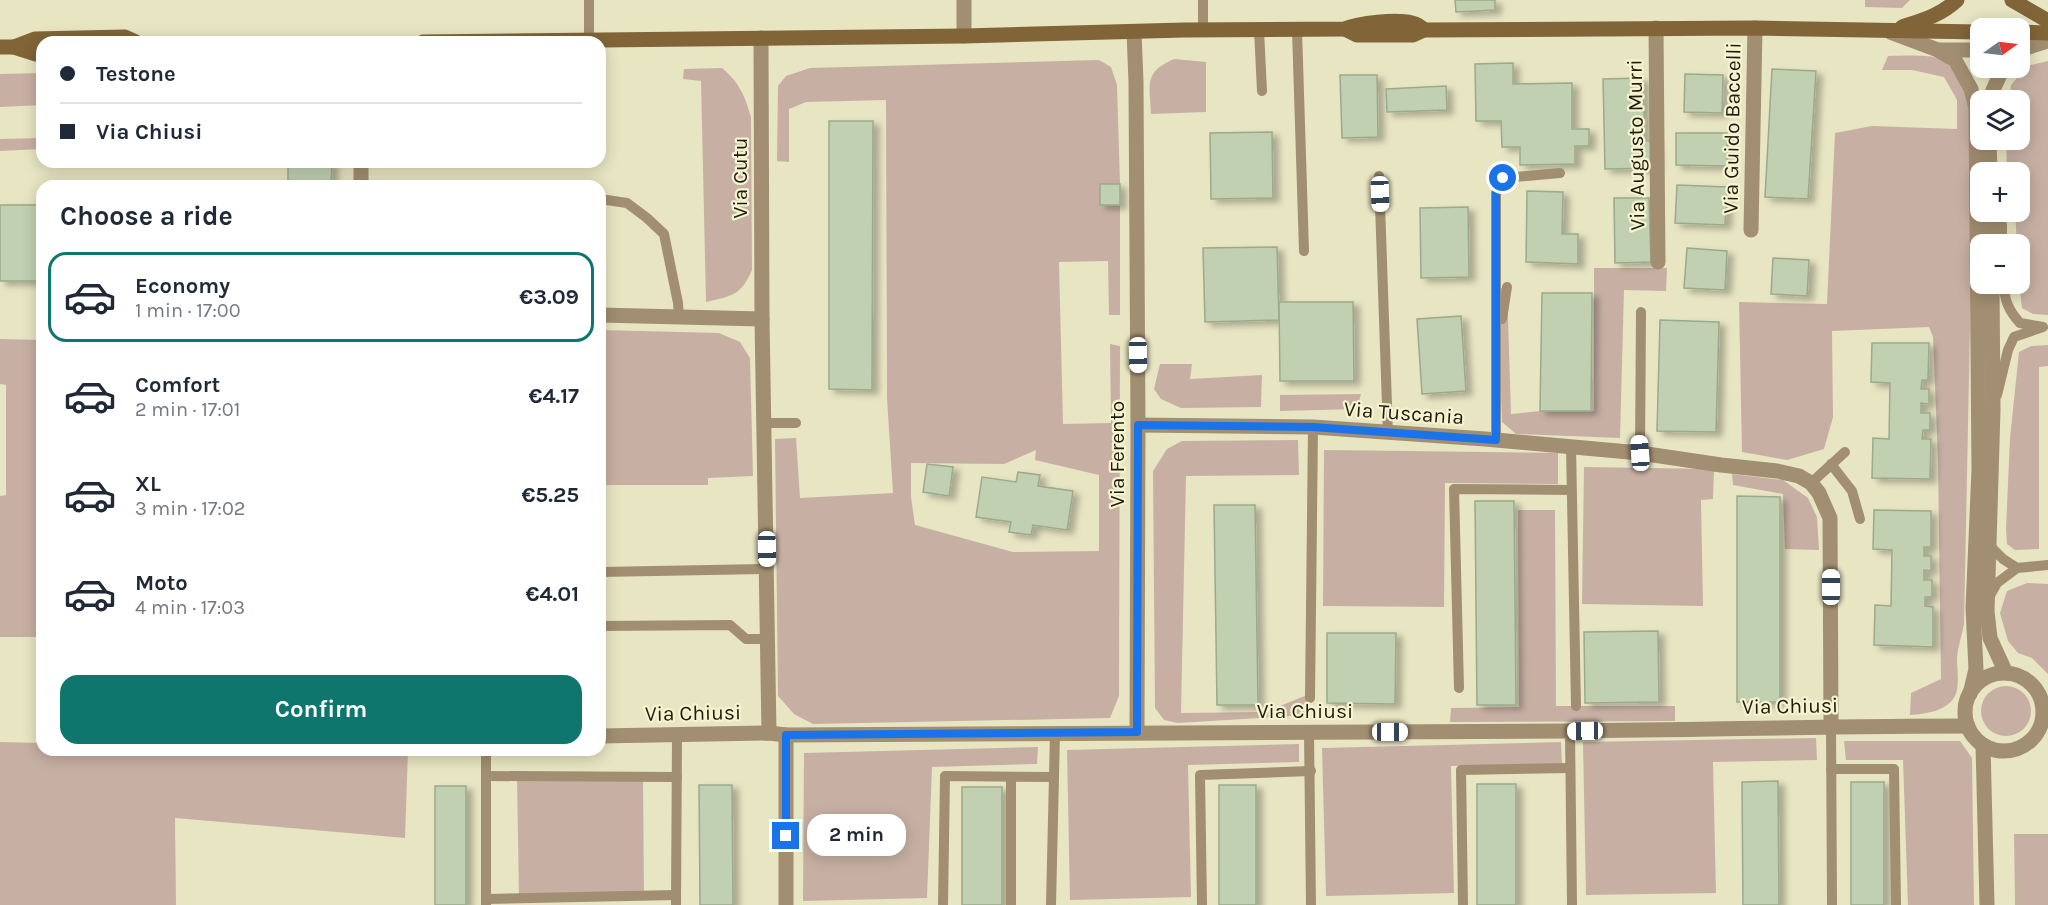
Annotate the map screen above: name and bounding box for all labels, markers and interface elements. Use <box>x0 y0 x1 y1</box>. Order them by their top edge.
north arrow <box>1970 18 2030 78</box>
map controls <box>1970 18 2030 294</box>
street label: Via Guido Baccelli <box>1719 42 1745 214</box>
street label: Via Augusto Murri <box>1623 59 1649 231</box>
text: Testone <box>96 61 176 87</box>
button: layers <box>1970 90 2030 150</box>
text: Via Chiusi <box>96 119 202 145</box>
street label: Via Cutu <box>728 138 752 218</box>
button: + <box>1970 162 2030 222</box>
route start <box>1489 164 1516 191</box>
car <box>1370 176 1390 212</box>
text: Choose a ride <box>60 200 233 232</box>
button: − <box>1970 234 2030 294</box>
icon: car <box>63 270 117 324</box>
text: Economy <box>135 273 230 299</box>
text: €3.09 <box>519 284 579 310</box>
text: 1 min · 17:00 <box>135 299 241 322</box>
car <box>1129 337 1147 373</box>
icon: car <box>63 369 117 423</box>
text: Comfort <box>135 372 220 398</box>
text: €4.17 <box>528 383 579 409</box>
street label: Via Tuscania <box>1343 397 1465 429</box>
text: 2 min · 17:01 <box>135 398 240 421</box>
street label: Via Ferento <box>1105 401 1129 507</box>
car <box>1630 434 1650 472</box>
icon: car <box>63 468 117 522</box>
text: XL <box>135 471 161 497</box>
text: €5.25 <box>521 482 579 508</box>
text: 3 min · 17:02 <box>135 497 245 520</box>
car <box>758 531 776 567</box>
icon: car <box>63 567 117 621</box>
car <box>1822 569 1840 605</box>
text: Moto <box>135 570 188 596</box>
text: €4.01 <box>525 581 579 607</box>
text: 4 min · 17:03 <box>135 596 245 619</box>
button: Confirm <box>60 675 582 744</box>
street label: Via Chiusi <box>1742 693 1838 719</box>
street label: Via Chiusi <box>1257 699 1353 723</box>
street label: Via Chiusi <box>645 700 741 726</box>
car <box>1567 722 1603 740</box>
car <box>1372 723 1408 741</box>
callout: 2 min <box>807 815 906 857</box>
route end <box>772 822 799 849</box>
text: 2 min <box>829 823 884 846</box>

